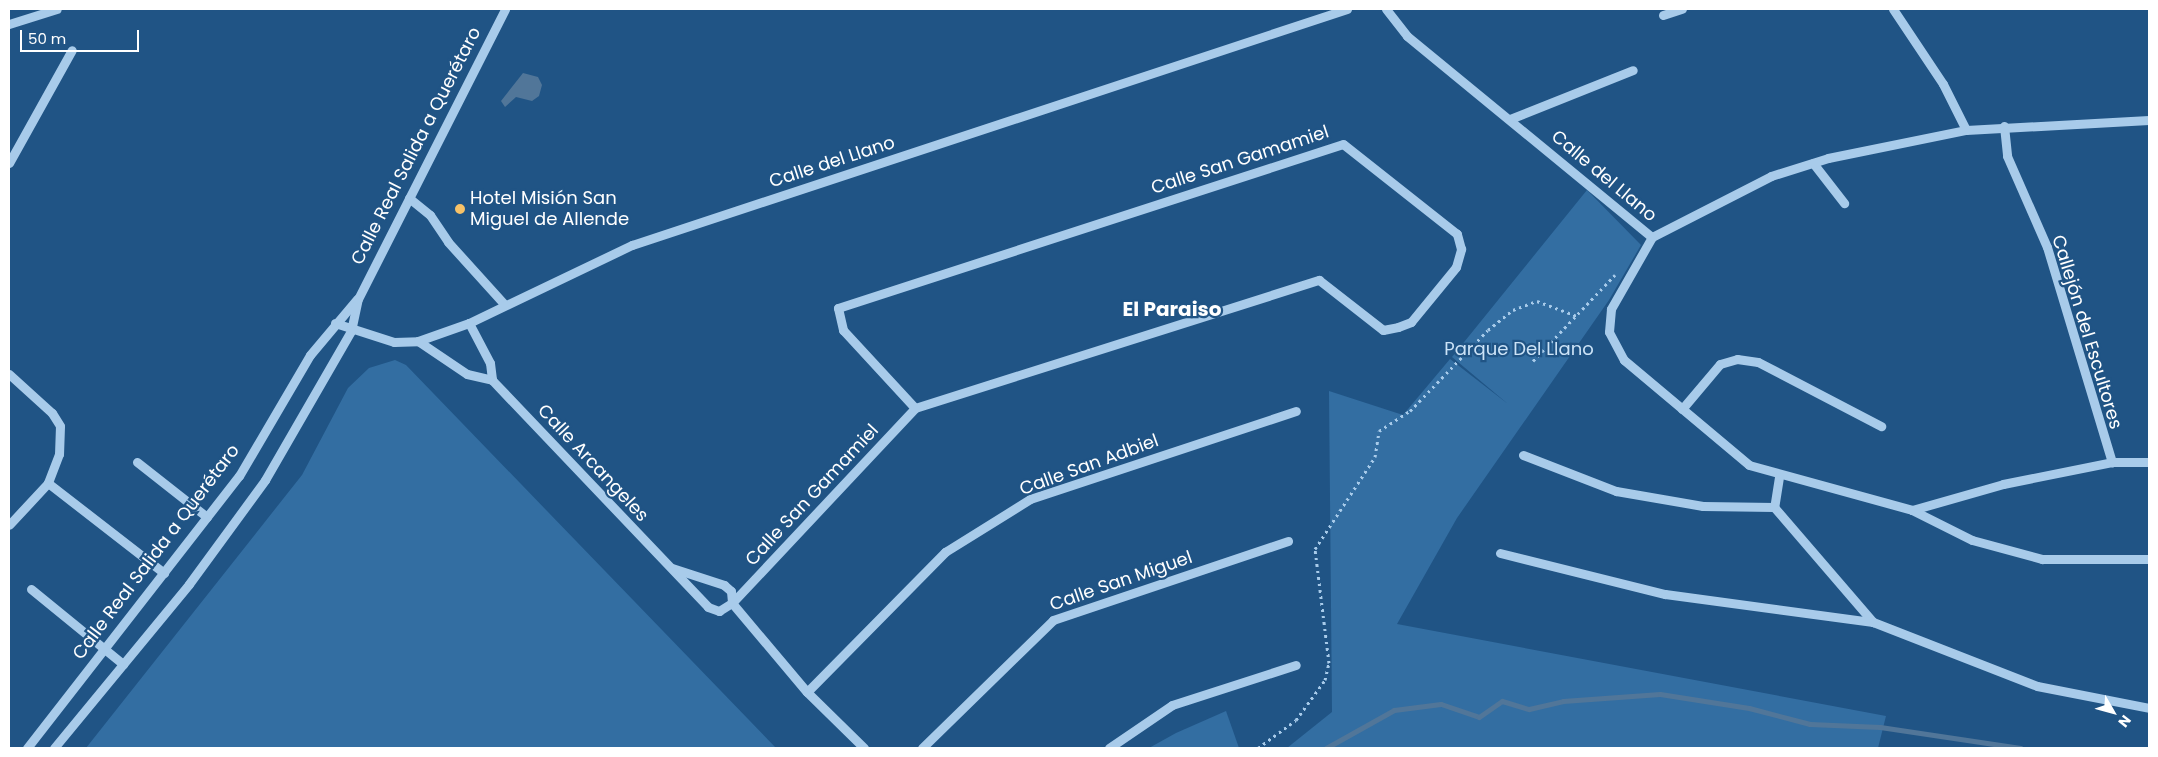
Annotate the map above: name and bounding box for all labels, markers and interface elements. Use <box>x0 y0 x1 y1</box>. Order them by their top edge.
scale bar <box>22 20 141 52</box>
street label: Calle Real Salida a Querétaro <box>346 24 486 268</box>
text: 50 m <box>28 28 66 49</box>
street label: Calle San Gamamiel <box>1149 121 1331 199</box>
street label: Calle del Llano <box>1547 126 1661 226</box>
street label: Calle del Llano <box>766 132 898 192</box>
place label: Hotel Misión San Miguel de Allende <box>470 188 629 230</box>
marker: Hotel Misión San Miguel de Allende <box>454 203 466 215</box>
street label: Callejón del Escultores <box>2047 232 2127 432</box>
district label: El Paraiso <box>1123 297 1221 321</box>
park label: Parque Del Llano <box>1444 338 1594 360</box>
street label: Calle Arcangeles <box>533 400 653 526</box>
street label: Calle San Gamamiel <box>741 420 883 570</box>
street label: Calle San Adbiel <box>1017 430 1161 500</box>
street label: Calle Real Salida a Querétaro <box>68 440 244 664</box>
street label: Calle San Miguel <box>1047 547 1195 615</box>
north arrow <box>2088 687 2138 737</box>
text: N <box>2114 711 2136 732</box>

